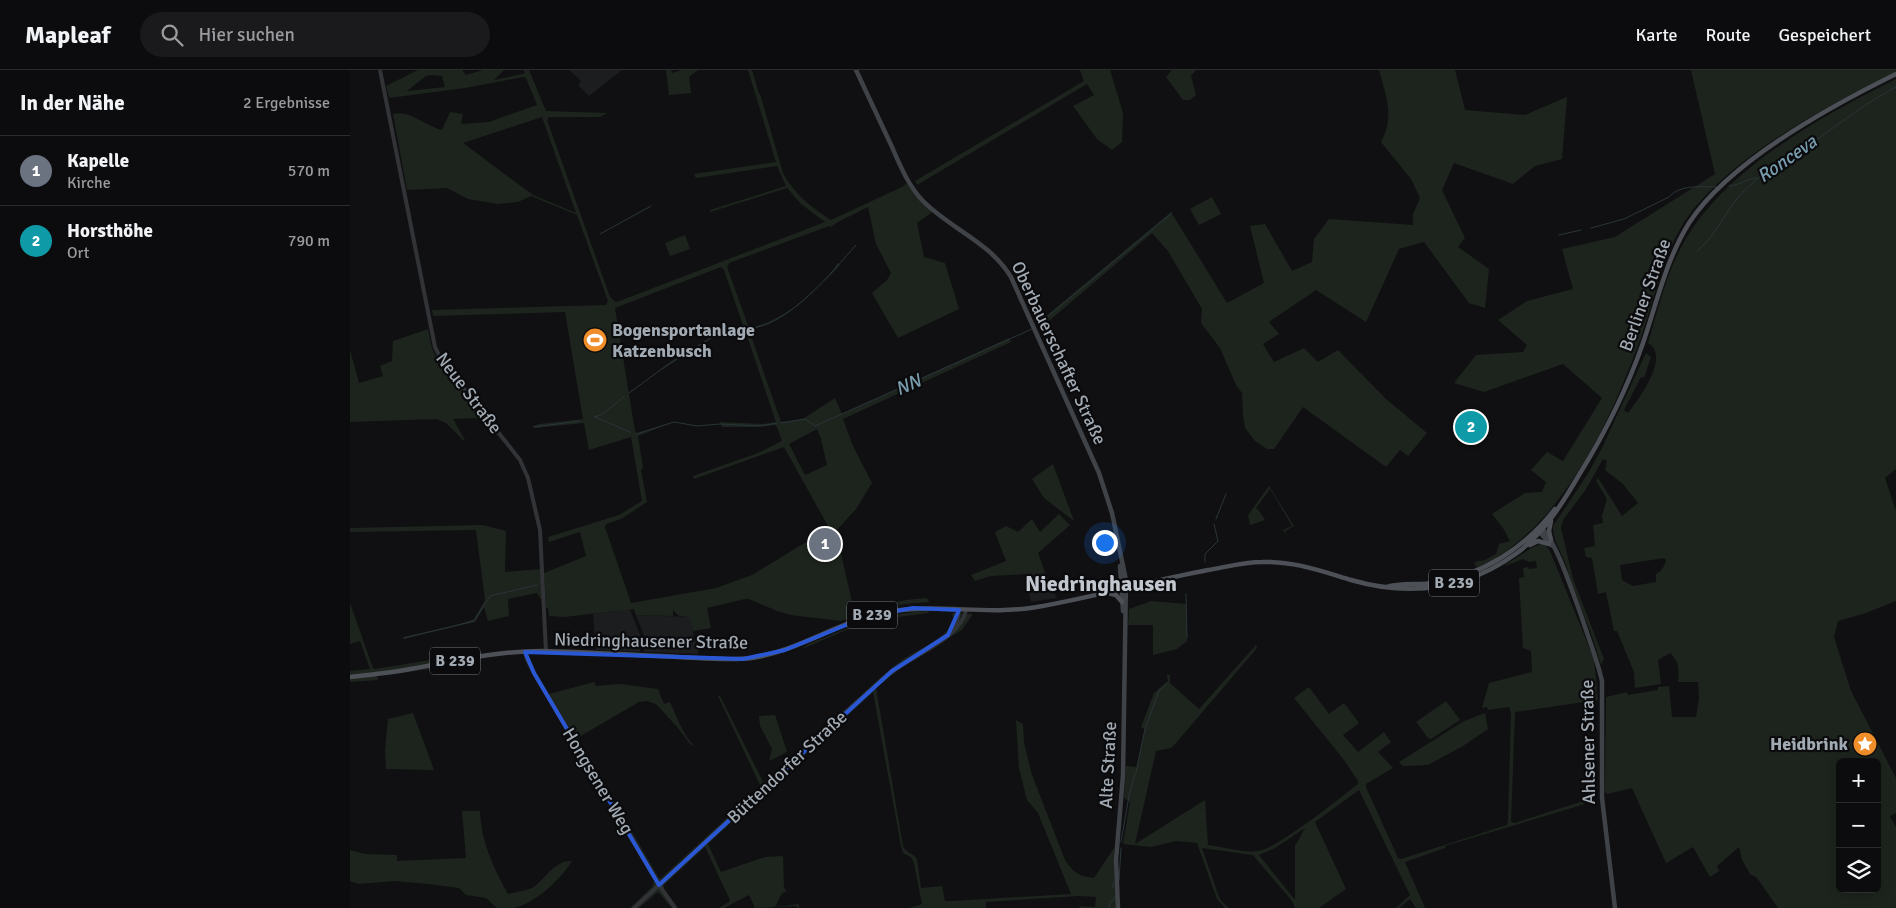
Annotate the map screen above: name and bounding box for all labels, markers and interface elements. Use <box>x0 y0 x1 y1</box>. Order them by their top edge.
search box <box>140 12 490 57</box>
text: Mapleaf <box>25 20 110 50</box>
icon: search <box>158 21 186 49</box>
text: Hier suchen <box>198 23 295 47</box>
text: Karte <box>1636 24 1678 46</box>
text: Route <box>1706 24 1751 46</box>
text: Gespeichert <box>1779 24 1871 46</box>
text: In der Nähe <box>20 90 125 116</box>
text: 2 Ergebnisse <box>243 93 330 113</box>
water label: Ronceva <box>1752 129 1823 188</box>
text: Kapelle <box>67 149 129 173</box>
text: 1 <box>32 161 40 181</box>
text: 570 m <box>288 161 330 181</box>
text: Kirche <box>67 173 111 193</box>
text: Horsthöhe <box>67 219 153 243</box>
text: 2 <box>32 231 40 251</box>
text: 790 m <box>288 231 330 251</box>
street label: Berliner Straße <box>1614 236 1676 354</box>
text: Ort <box>67 243 89 263</box>
street label: Oberbauerschafter Straße <box>1007 258 1111 448</box>
place label: Bogensportanlage Katzenbusch <box>612 319 755 362</box>
sports icon: Bogensportanlage Katzenbusch <box>582 327 608 353</box>
street label: Neue Straße <box>431 348 507 438</box>
water label: NN <box>891 368 927 401</box>
pin: 2 <box>1455 408 1487 446</box>
pin: 1 <box>809 525 841 563</box>
your location <box>1092 530 1118 556</box>
road number: B 239 <box>1429 569 1479 596</box>
district label: Niedringhausen <box>1025 570 1177 597</box>
road number: B 239 <box>847 602 897 628</box>
street label: Niedringhausener Straße <box>554 628 748 654</box>
road number: B 239 <box>430 648 480 674</box>
street label: Ahlsener Straße <box>1576 680 1600 804</box>
street label: Büttendorfer Straße <box>723 706 851 828</box>
street label: Alte Straße <box>1095 721 1121 809</box>
street label: Hongsener Weg <box>558 724 638 838</box>
place icon: Heidbrink <box>1852 731 1878 757</box>
place label: Heidbrink <box>1770 733 1849 755</box>
map controls <box>1836 758 1881 893</box>
button: + <box>1836 758 1881 803</box>
button: − <box>1836 803 1881 848</box>
button: layers <box>1836 848 1881 893</box>

